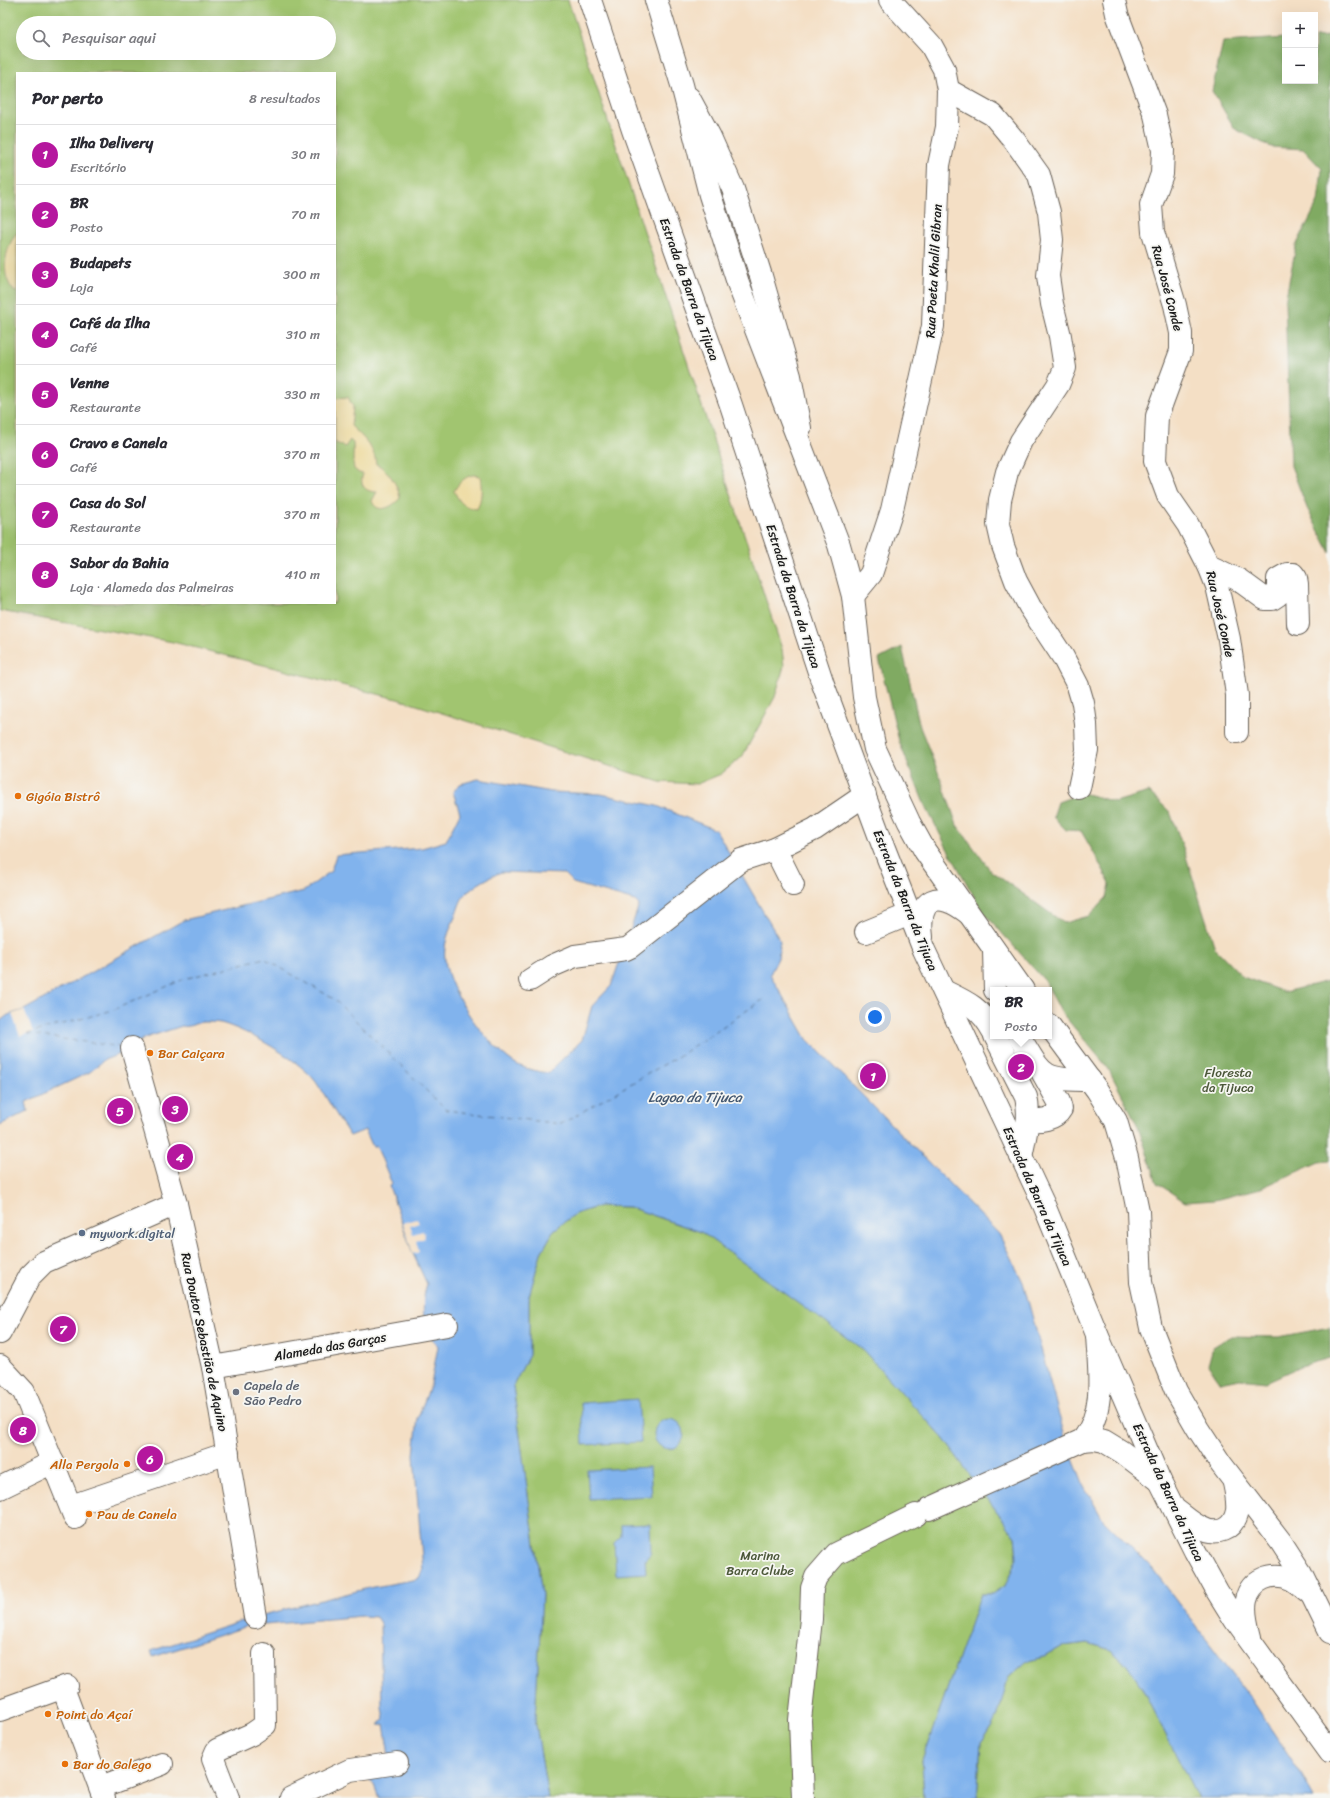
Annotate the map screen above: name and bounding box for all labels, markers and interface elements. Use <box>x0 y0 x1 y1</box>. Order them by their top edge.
map controls <box>1282 12 1318 84</box>
button: + <box>1282 12 1318 48</box>
search box <box>16 16 336 60</box>
text: Pesquisar aqui <box>62 25 156 51</box>
icon: search <box>30 27 52 49</box>
button: − <box>1282 48 1318 84</box>
text: Por perto <box>32 83 103 113</box>
text: 8 resultados <box>249 87 320 110</box>
text: Ilha Delivery <box>70 130 153 156</box>
text: 1 <box>42 143 48 166</box>
text: 30 m <box>291 143 320 166</box>
text: Escritório <box>70 156 126 179</box>
text: BR <box>70 190 89 216</box>
text: 2 <box>41 203 49 226</box>
text: 70 m <box>291 203 320 226</box>
street label: Rua Poeta Khalil Gibran <box>919 203 948 339</box>
street label: Estrada da Barra da Tijuca <box>653 214 726 364</box>
text: Posto <box>70 216 103 239</box>
street label: Rua José Conde <box>1145 243 1190 334</box>
text: Budapets <box>70 250 131 276</box>
text: 3 <box>41 263 49 286</box>
text: 300 m <box>283 263 320 286</box>
text: Loja <box>70 276 93 299</box>
text: Café da Ilha <box>70 310 150 336</box>
text: 4 <box>41 323 49 346</box>
text: 310 m <box>286 323 320 346</box>
text: Café <box>70 336 97 359</box>
text: Venne <box>70 370 109 396</box>
text: 5 <box>41 383 49 406</box>
text: 330 m <box>284 383 320 406</box>
text: Restaurante <box>70 396 141 419</box>
text: Cravo e Canela <box>70 430 167 456</box>
text: 6 <box>41 443 49 466</box>
text: 370 m <box>284 443 320 466</box>
text: Café <box>70 456 97 479</box>
text: Casa do Sol <box>70 490 146 516</box>
text: 7 <box>41 503 49 526</box>
text: 370 m <box>284 503 320 526</box>
text: Restaurante <box>70 516 141 539</box>
street label: Estrada da Barra da Tijuca <box>759 521 828 672</box>
text: Sabor da Bahia <box>70 550 169 576</box>
text: 8 <box>41 563 49 586</box>
text: 410 m <box>285 563 320 586</box>
street label: Rua José Conde <box>1199 569 1242 660</box>
text: Loja · Alameda das Palmeiras <box>70 576 234 599</box>
place label: Gigóia Bistrô <box>26 785 100 808</box>
marker: Gigóia Bistrô <box>13 791 23 801</box>
street label: Estrada da Barra da Tijuca <box>867 826 945 975</box>
popup <box>990 987 1052 1039</box>
text: BR <box>1005 989 1023 1015</box>
your location <box>865 1007 885 1027</box>
text: Posto <box>1005 1015 1037 1038</box>
place label: Bar Caiçara <box>158 1042 225 1065</box>
marker: Bar Caiçara <box>145 1048 155 1058</box>
pin: 2 <box>1008 1052 1034 1082</box>
pin: 1 <box>860 1061 886 1091</box>
park label: Floresta da Tijuca <box>1202 1061 1254 1099</box>
water label: Lagoa da Tijuca <box>648 1085 743 1110</box>
pin: 3 <box>162 1094 188 1124</box>
pin: 5 <box>107 1096 133 1126</box>
street label: Estrada da Barra da Tijuca <box>996 1123 1079 1270</box>
pin: 4 <box>167 1142 193 1172</box>
place label: mywork.digital <box>90 1222 175 1245</box>
marker: mywork.digital <box>77 1228 87 1238</box>
street label: Rua Doutor Sebastião de Aquino <box>174 1251 235 1434</box>
pin: 7 <box>50 1314 76 1344</box>
street label: Alameda das Garças <box>271 1325 389 1368</box>
place label: Capela de São Pedro <box>244 1374 302 1412</box>
marker: Capela de São Pedro <box>231 1387 241 1397</box>
pin: 8 <box>10 1415 36 1445</box>
street label: Estrada da Barra da Tijuca <box>1126 1419 1211 1566</box>
pin: 6 <box>137 1444 163 1474</box>
place label: Alla Pergola <box>49 1453 119 1476</box>
marker: Alla Pergola <box>122 1459 132 1469</box>
place label: Pau de Canela <box>97 1503 177 1526</box>
marker: Pau de Canela <box>84 1509 94 1519</box>
park label: Marina Barra Clube <box>726 1544 794 1582</box>
place label: Point do Açaí <box>56 1703 133 1726</box>
marker: Point do Açaí <box>43 1709 53 1719</box>
place label: Bar do Galego <box>73 1753 152 1776</box>
marker: Bar do Galego <box>60 1759 70 1769</box>

